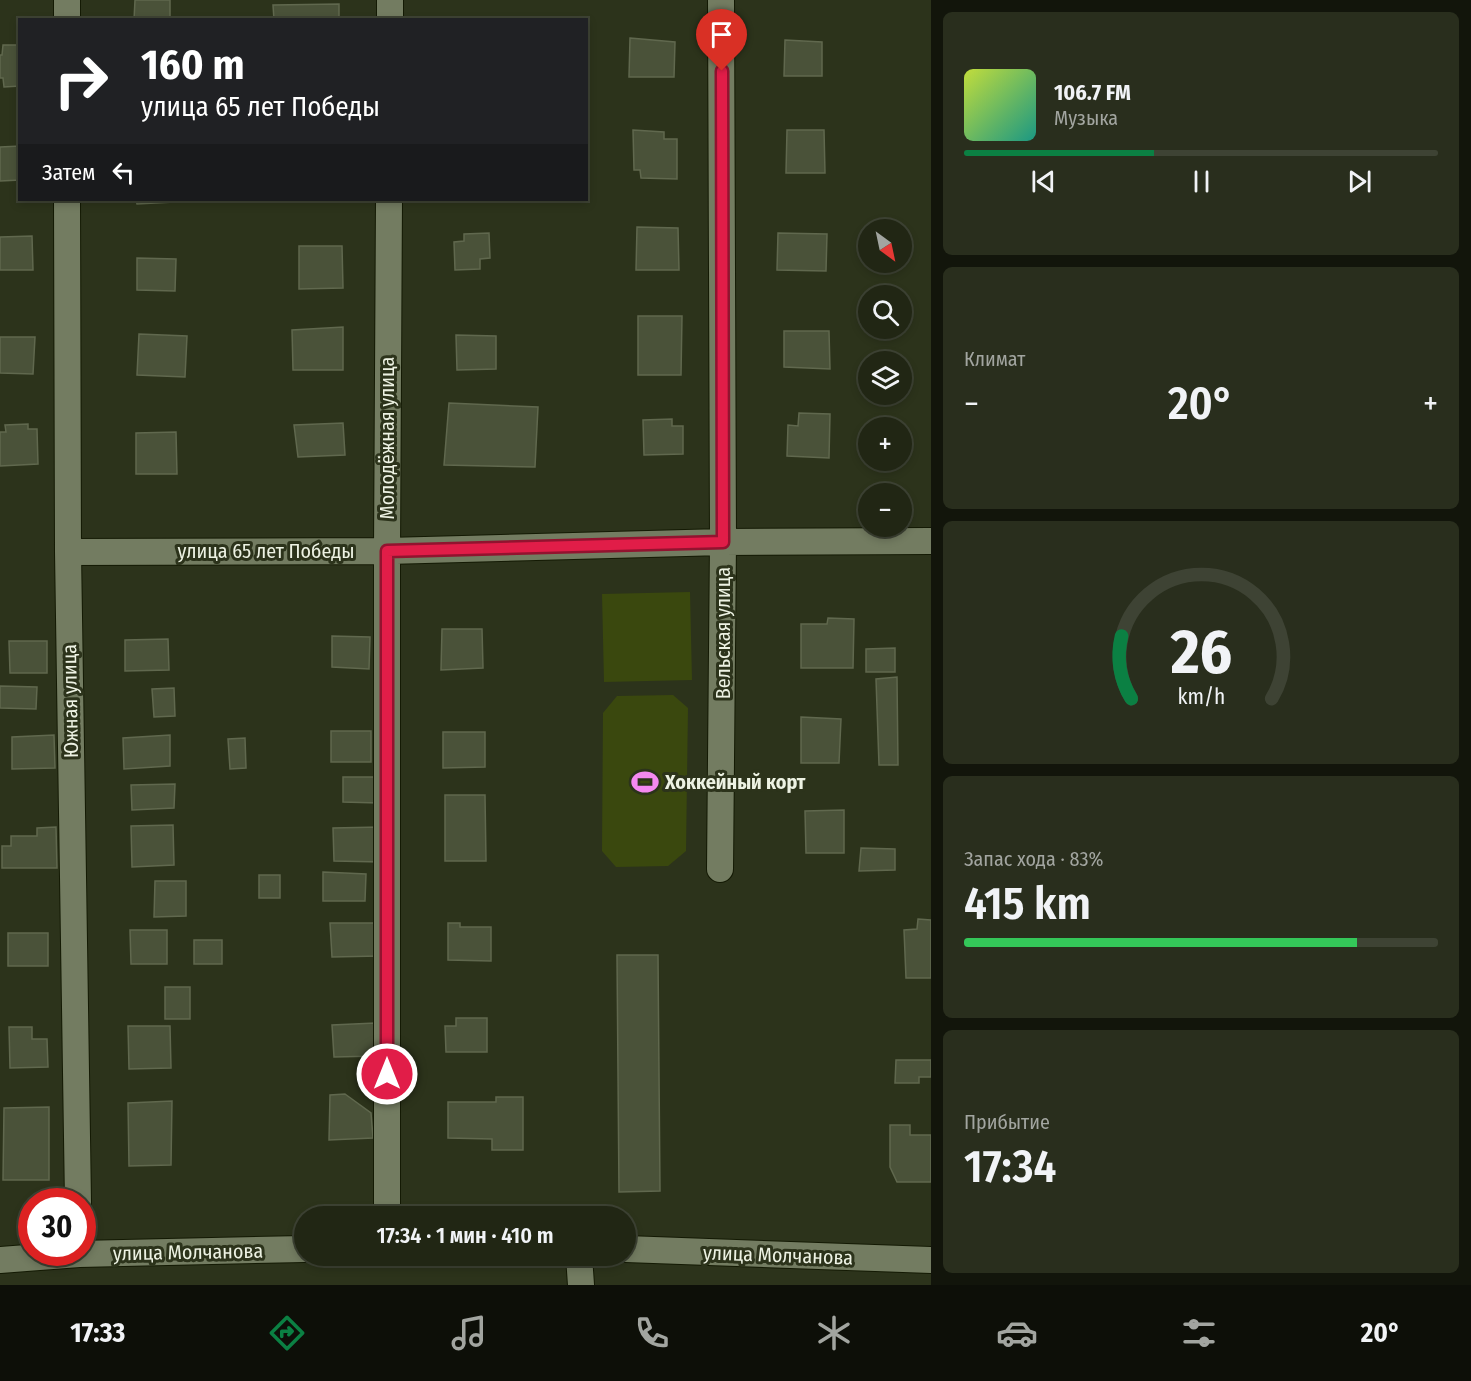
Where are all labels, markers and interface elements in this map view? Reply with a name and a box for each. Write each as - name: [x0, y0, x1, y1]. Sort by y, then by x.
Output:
- pin: [696, 9, 747, 71]
- icon: arrive: [705, 18, 738, 51]
- text: 160 m: [141, 40, 244, 90]
- icon: right: [42, 42, 120, 120]
- text: 106.7 FM: [1054, 79, 1131, 106]
- text: улица 65 лет Победы: [141, 91, 380, 123]
- text: Музыка: [1054, 106, 1118, 130]
- icon: left: [107, 156, 140, 189]
- text: Затем: [42, 159, 95, 186]
- icon: previous: [1027, 165, 1060, 198]
- icon: pause: [1185, 165, 1218, 198]
- icon: next: [1343, 165, 1376, 198]
- north arrow: [858, 219, 912, 273]
- map controls: [858, 219, 912, 537]
- button: search: [858, 285, 912, 339]
- text: Климат: [964, 347, 1025, 371]
- button: layers: [858, 351, 912, 405]
- street label: Молодёжная улица: [375, 357, 399, 519]
- text: 20°: [1168, 377, 1234, 431]
- text: −: [964, 384, 979, 424]
- text: +: [1423, 384, 1438, 424]
- button: +: [858, 417, 912, 471]
- button: −: [858, 483, 912, 537]
- street label: улица 65 лет Победы: [177, 539, 355, 563]
- street label: Вельская улица: [711, 567, 735, 699]
- text: 26: [1169, 616, 1232, 691]
- street label: Южная улица: [57, 644, 83, 758]
- text: km/h: [1177, 685, 1225, 711]
- sports icon: Хоккейный корт: [630, 767, 660, 797]
- place label: Хоккейный корт: [664, 770, 806, 794]
- text: Запас хода · 83%: [964, 847, 1103, 871]
- text: 415 km: [964, 877, 1091, 931]
- position arrow: [355, 1042, 419, 1106]
- text: Прибытие: [964, 1110, 1050, 1134]
- text: 17:34: [964, 1140, 1056, 1194]
- speed limit sign: 30: [18, 1188, 96, 1266]
- text: 17:34 · 1 мин · 410 m: [376, 1222, 554, 1249]
- street label: улица Молчанова: [113, 1239, 263, 1265]
- street label: улица Молчанова: [703, 1240, 853, 1270]
- icon: directions: [266, 1312, 308, 1354]
- icon: music: [448, 1312, 490, 1354]
- icon: phone: [631, 1312, 673, 1354]
- icon: climate: [813, 1312, 855, 1354]
- icon: car: [996, 1312, 1038, 1354]
- icon: filters: [1178, 1312, 1220, 1354]
- text: 17:33: [70, 1317, 125, 1349]
- text: 20°: [1361, 1317, 1401, 1349]

